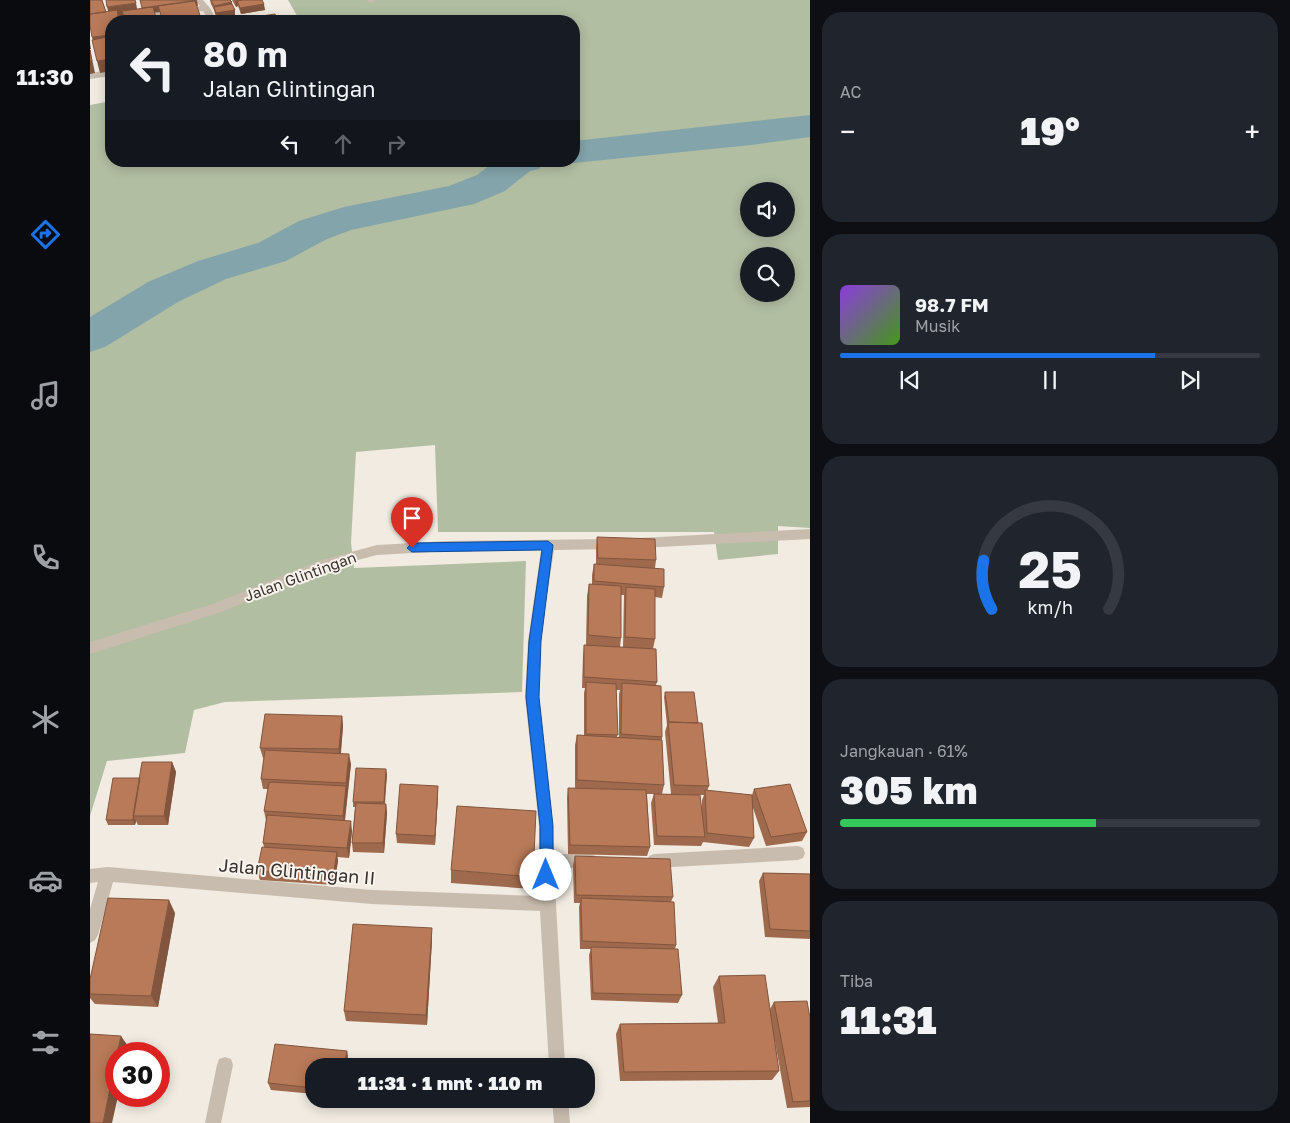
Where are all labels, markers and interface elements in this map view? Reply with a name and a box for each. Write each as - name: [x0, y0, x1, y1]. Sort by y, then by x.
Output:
- text: 80 m: [203, 33, 288, 75]
- icon: left: [120, 35, 185, 100]
- text: 11:30: [16, 63, 74, 90]
- text: Jalan Glintingan: [203, 75, 376, 102]
- text: AC: [840, 82, 861, 102]
- text: 19°: [1020, 108, 1080, 153]
- text: −: [840, 115, 855, 148]
- text: +: [1245, 115, 1260, 148]
- icon: left: [276, 130, 304, 158]
- icon: ahead: [329, 130, 357, 158]
- icon: right: [382, 130, 410, 158]
- map controls: [740, 182, 795, 302]
- button: sound: [740, 182, 795, 237]
- icon: directions: [28, 217, 63, 252]
- button: search: [740, 247, 795, 302]
- text: 98.7 FM: [915, 293, 989, 316]
- text: Musik: [915, 316, 960, 336]
- icon: previous: [896, 366, 924, 394]
- icon: pause: [1036, 366, 1064, 394]
- icon: next: [1176, 366, 1204, 394]
- icon: music: [28, 378, 63, 413]
- pin: [391, 497, 433, 548]
- icon: arrive: [398, 504, 426, 532]
- text: 25: [1018, 537, 1082, 599]
- icon: phone: [28, 540, 63, 575]
- street label: Jalan Glintingan: [242, 547, 358, 605]
- text: km/h: [1027, 596, 1073, 618]
- icon: climate: [28, 702, 63, 737]
- text: Jangkauan · 61%: [840, 741, 968, 761]
- text: 305 km: [840, 767, 978, 812]
- position arrow: [519, 848, 571, 900]
- street label: Jalan Glintingan II: [218, 853, 376, 889]
- icon: car: [28, 863, 63, 898]
- text: Tiba: [840, 971, 873, 991]
- text: 11:31: [840, 997, 937, 1042]
- icon: filters: [28, 1025, 63, 1060]
- speed limit sign: 30: [105, 1042, 170, 1107]
- text: 11:31 · 1 mnt · 110 m: [358, 1071, 542, 1094]

